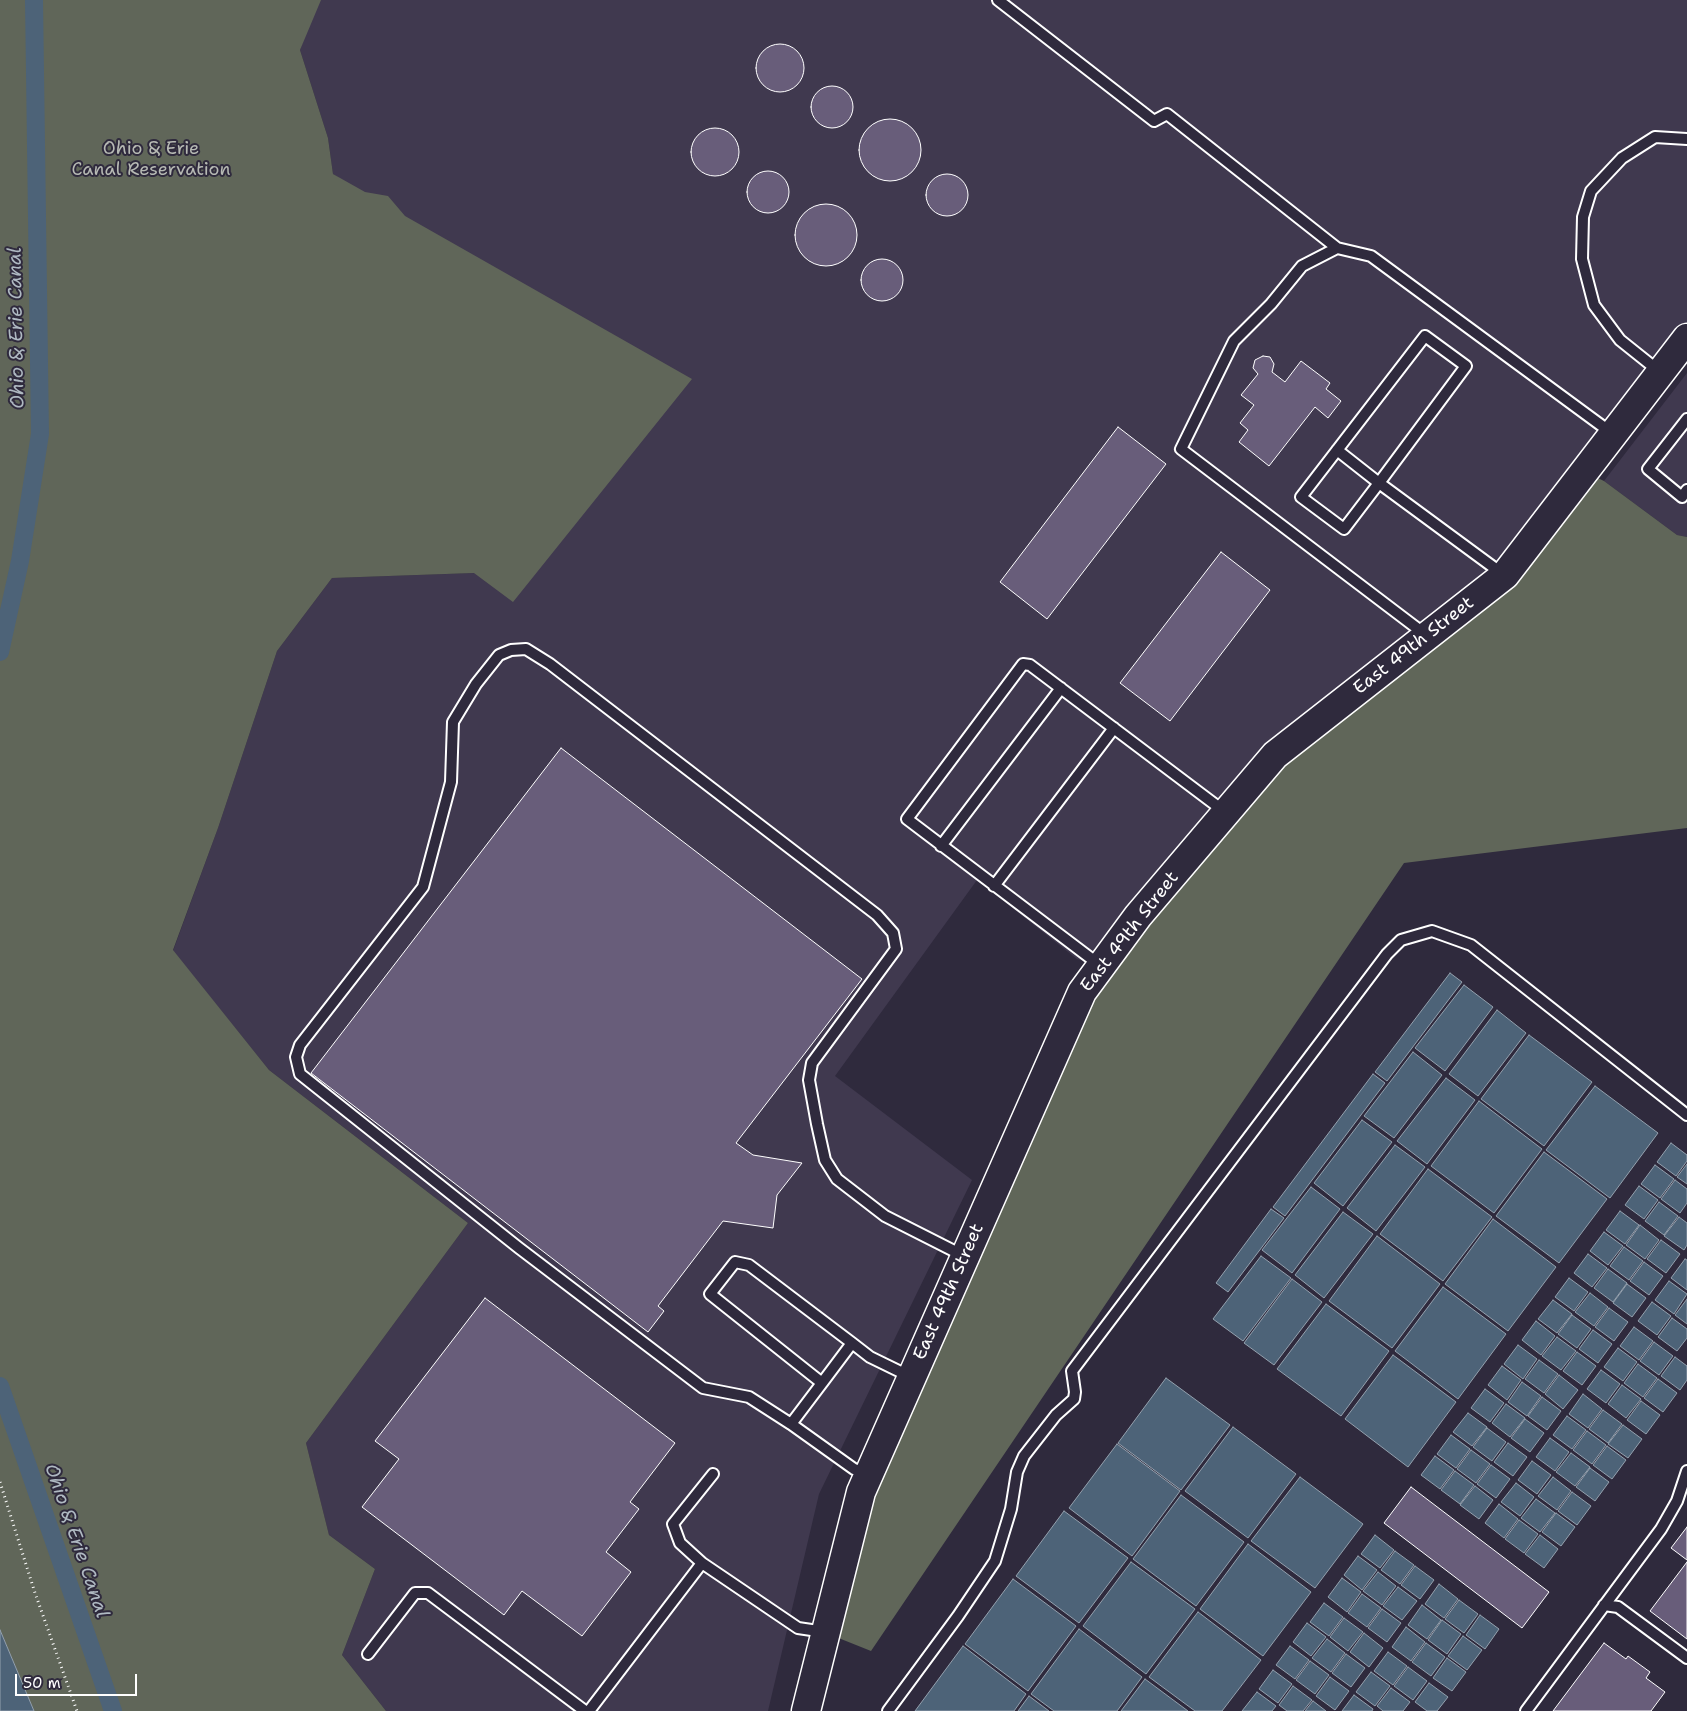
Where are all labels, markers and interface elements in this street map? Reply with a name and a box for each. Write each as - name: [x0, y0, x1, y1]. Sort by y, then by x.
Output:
- park label: Ohio & Erie Canal Reservation: [72, 138, 230, 180]
- water label: Ohio & Erie Canal: [4, 247, 30, 409]
- street label: East 49th Street: [1350, 592, 1478, 700]
- street label: East 49th Street: [1076, 868, 1184, 996]
- street label: East 49th Street: [909, 1221, 989, 1363]
- water label: Ohio & Erie Canal: [39, 1461, 113, 1621]
- scale bar: [18, 1664, 140, 1696]
- text: 50 m: [23, 1673, 61, 1693]

